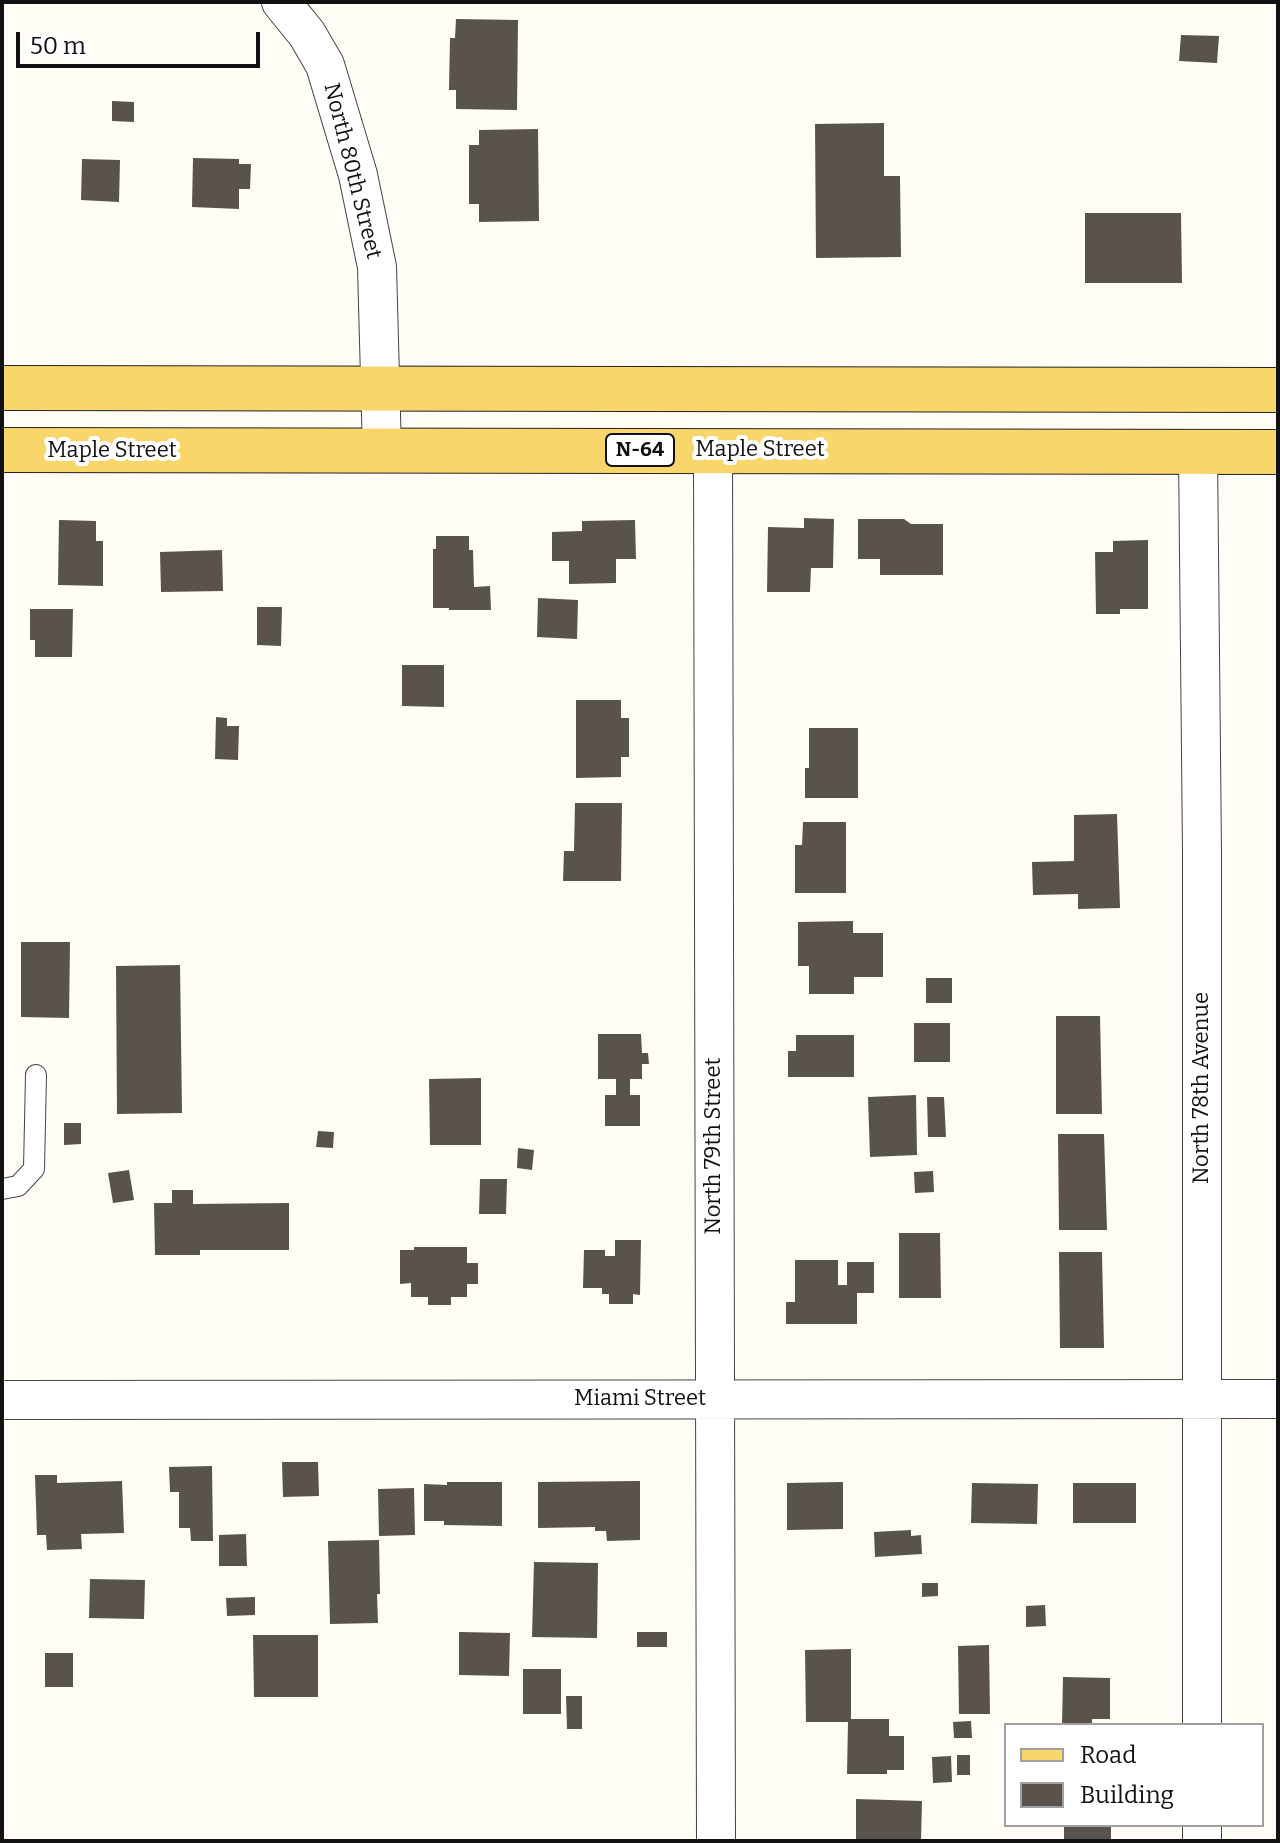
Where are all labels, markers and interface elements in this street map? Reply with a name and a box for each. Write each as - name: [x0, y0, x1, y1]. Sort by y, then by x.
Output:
- scale bar: [20, 16, 264, 66]
- text: 50 m: [30, 32, 86, 60]
- street label: North 80th Street: [317, 80, 387, 262]
- road number: N-64: [606, 434, 674, 466]
- street label: Maple Street: [695, 437, 825, 463]
- street label: Maple Street: [47, 438, 177, 464]
- street label: North 78th Avenue: [1189, 992, 1215, 1184]
- street label: North 79th Street: [701, 1058, 727, 1234]
- street label: Miami Street: [574, 1386, 706, 1412]
- legend: [1004, 1723, 1264, 1827]
- text: Road: [1080, 1741, 1136, 1769]
- text: Building: [1080, 1781, 1174, 1809]

